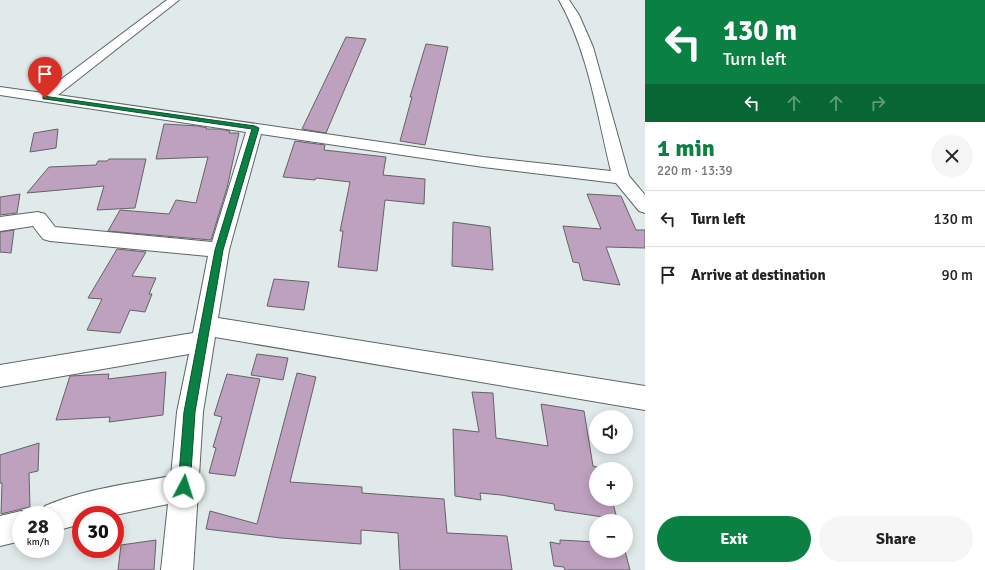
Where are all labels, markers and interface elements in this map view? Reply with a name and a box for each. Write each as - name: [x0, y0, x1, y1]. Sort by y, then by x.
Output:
- text: 130 m: [723, 14, 797, 48]
- icon: left: [657, 16, 709, 68]
- text: Turn left: [723, 48, 786, 70]
- pin: [28, 57, 62, 98]
- icon: arrive: [34, 63, 56, 85]
- icon: left: [741, 92, 763, 114]
- icon: ahead: [783, 92, 805, 114]
- icon: ahead: [825, 92, 847, 114]
- icon: right: [867, 92, 889, 114]
- text: 1 min: [657, 133, 715, 163]
- button: close: [931, 135, 973, 177]
- text: 220 m · 13:39: [657, 163, 733, 179]
- icon: left: [657, 208, 679, 230]
- text: Turn left: [691, 210, 745, 228]
- text: 130 m: [933, 210, 973, 228]
- icon: arrive: [657, 264, 679, 286]
- text: Arrive at destination: [691, 266, 826, 284]
- text: 90 m: [942, 266, 973, 284]
- map controls: [589, 410, 633, 558]
- button: sound: [589, 410, 633, 454]
- button: +: [589, 462, 633, 506]
- position arrow: [163, 466, 205, 508]
- speed limit sign: 30: [72, 506, 124, 558]
- text: 28: [27, 514, 49, 539]
- button: −: [589, 514, 633, 558]
- button: Exit: [657, 516, 811, 562]
- button: Share: [819, 516, 973, 562]
- text: km/h: [27, 536, 49, 548]

